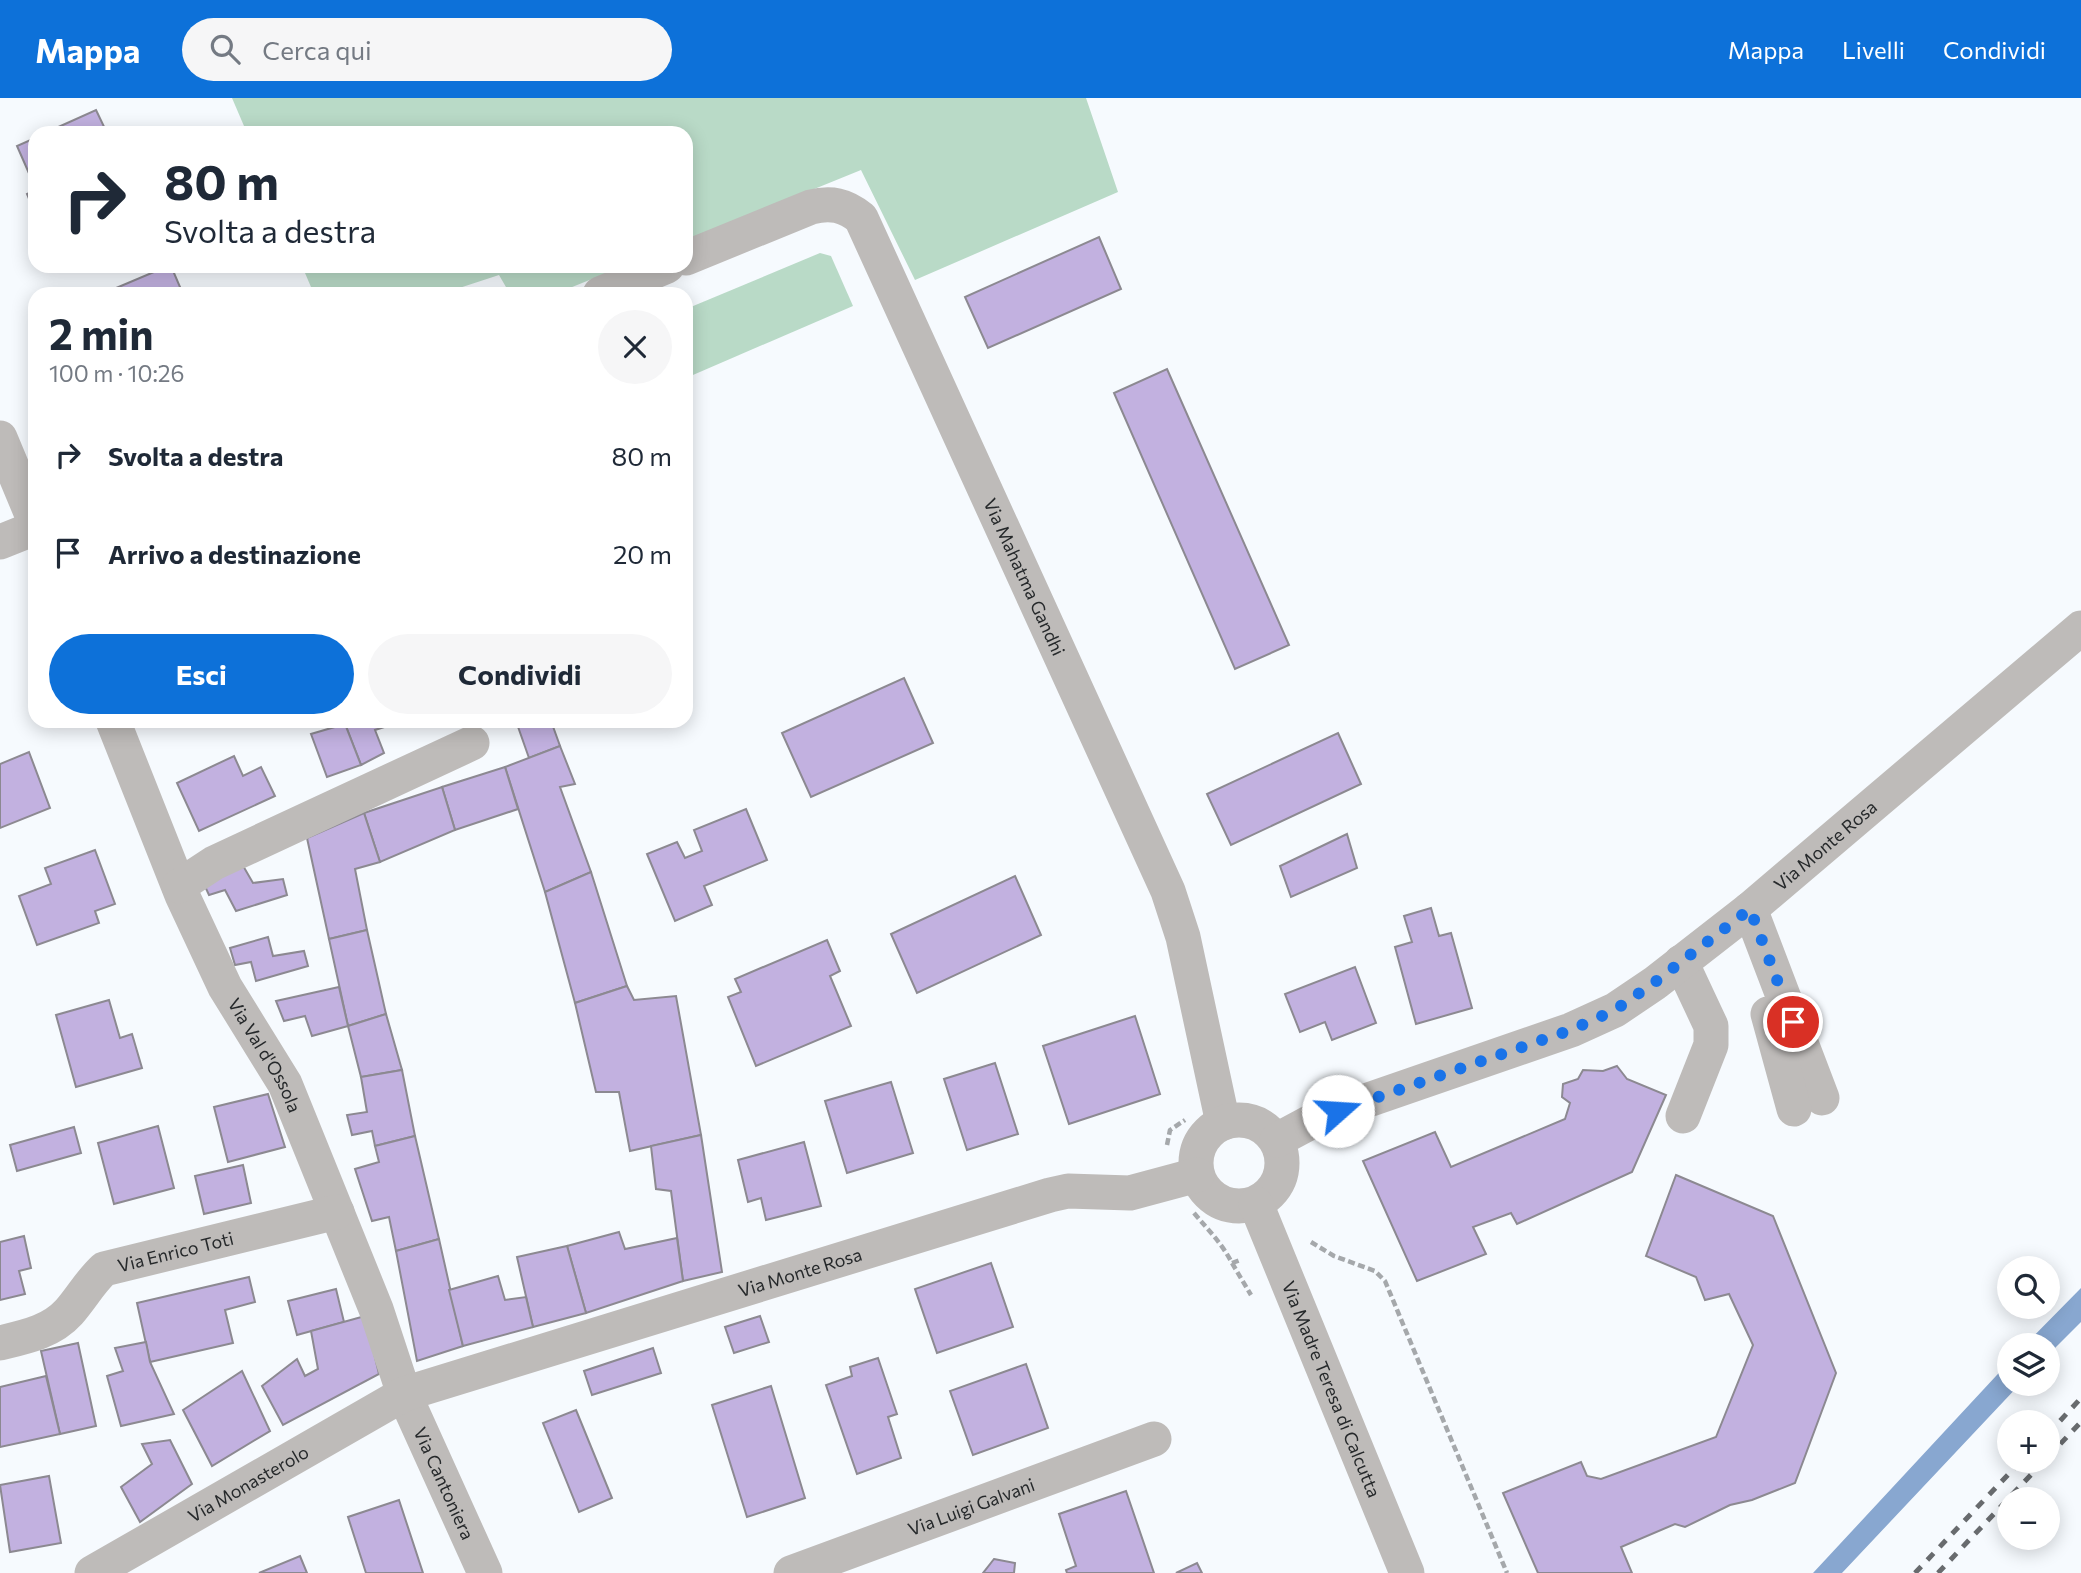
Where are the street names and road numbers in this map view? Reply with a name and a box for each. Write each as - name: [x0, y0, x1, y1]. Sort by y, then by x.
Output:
- street label: Via Mahatma Gandhi: [979, 495, 1070, 659]
- street label: Via Monte Rosa: [1769, 795, 1881, 895]
- street label: Via Val d'Ossola: [224, 994, 306, 1116]
- street label: Via Enrico Toti: [115, 1227, 236, 1276]
- street label: Via Monte Rosa: [736, 1243, 864, 1301]
- street label: Via Madre Teresa di Calcutta: [1278, 1278, 1386, 1501]
- street label: Via Cantoniera: [409, 1424, 479, 1543]
- street label: Via Monasterolo: [184, 1440, 312, 1527]
- street label: Via Luigi Galvani: [905, 1473, 1038, 1540]

